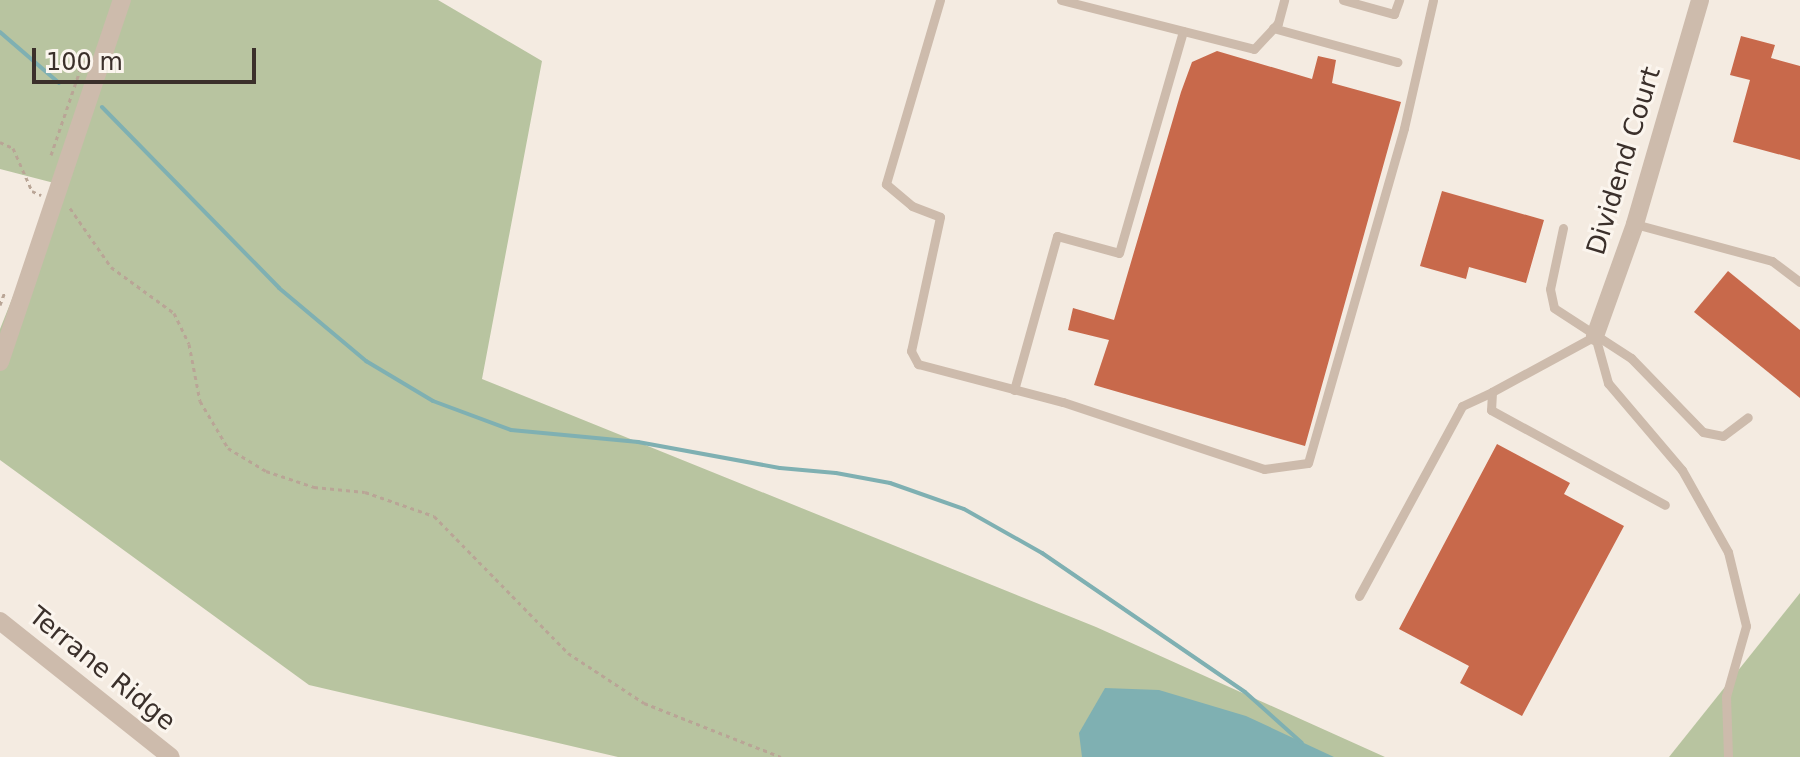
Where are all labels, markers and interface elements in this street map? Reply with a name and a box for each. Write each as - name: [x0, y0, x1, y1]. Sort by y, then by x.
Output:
- scale bar: [36, 32, 260, 82]
- text: 100 m: [46, 48, 123, 76]
- street label: Dividend Court: [1581, 63, 1667, 259]
- street label: Terrane Ridge: [22, 600, 182, 738]

